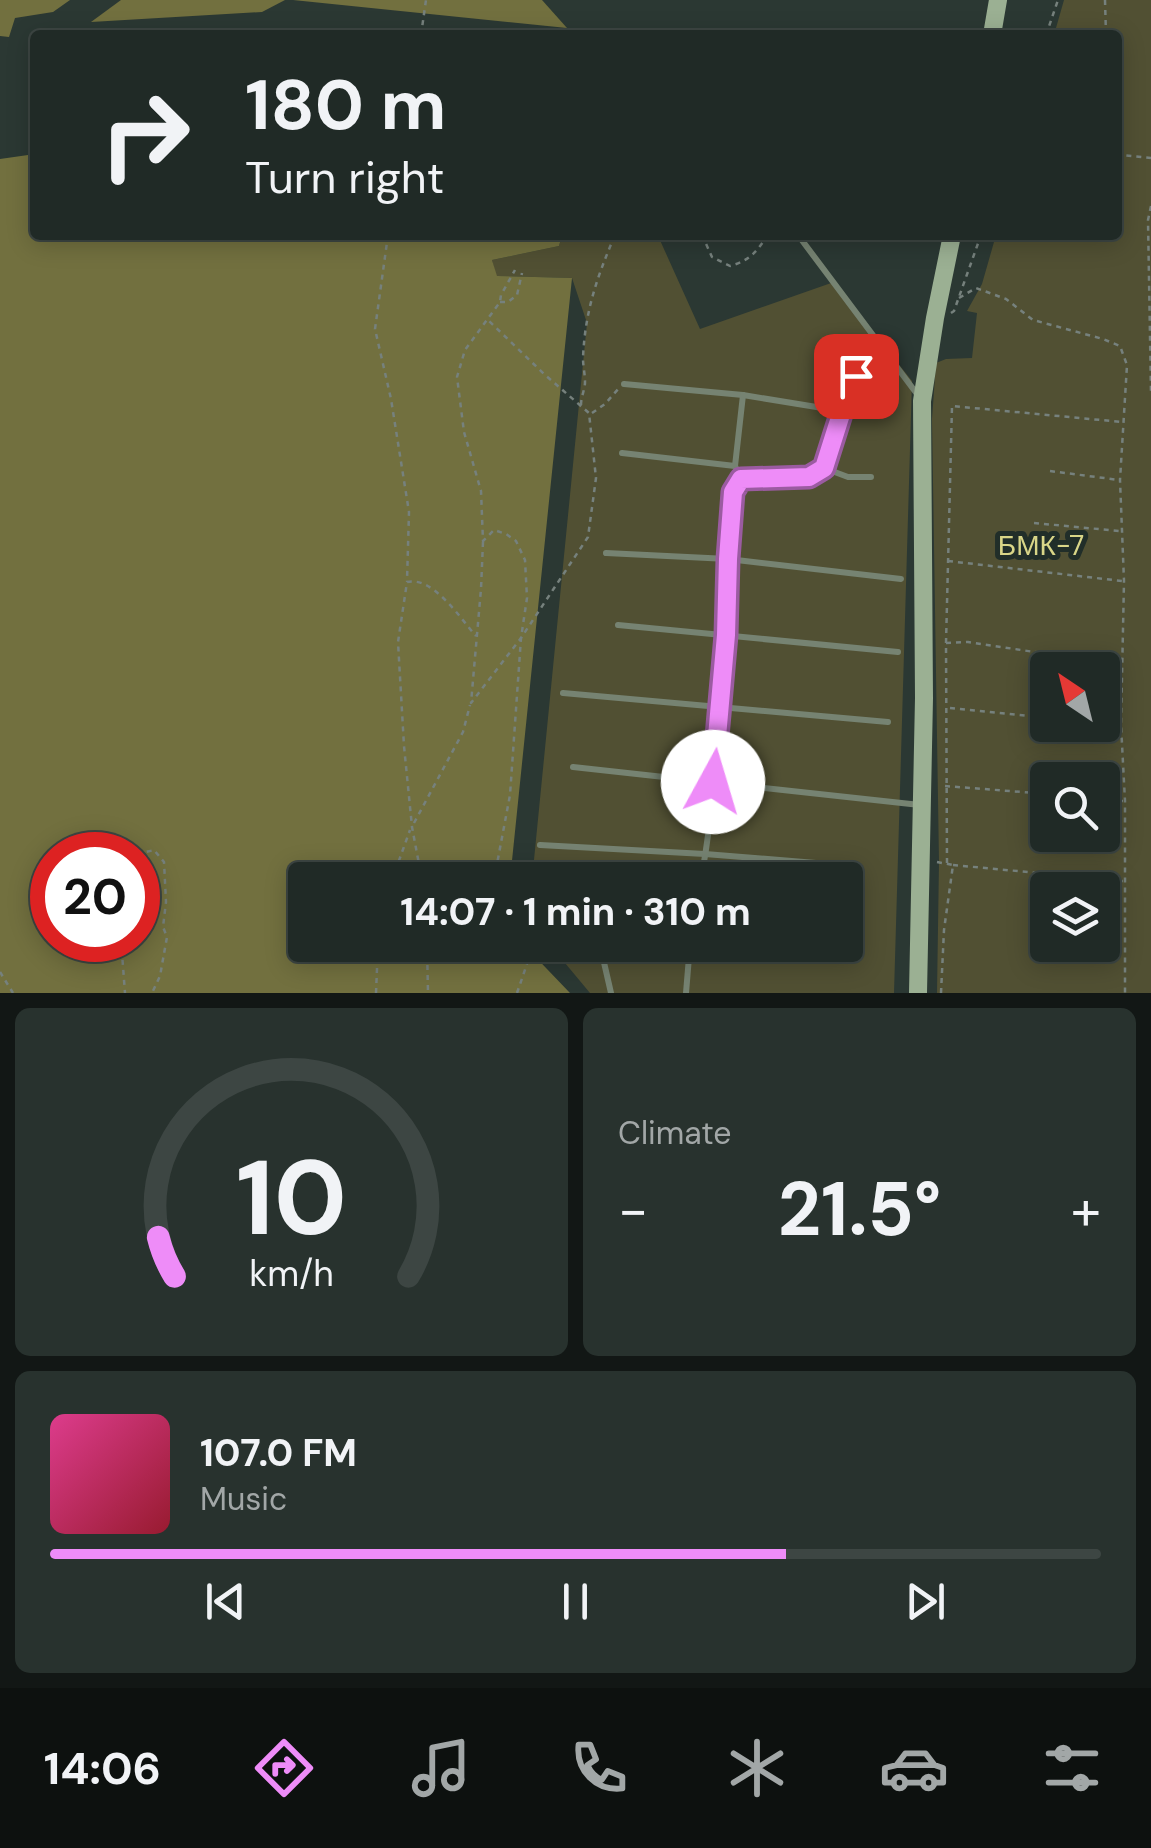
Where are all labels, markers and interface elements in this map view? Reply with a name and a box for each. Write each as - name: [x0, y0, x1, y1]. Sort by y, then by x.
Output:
- text: 180 m: [245, 60, 446, 151]
- icon: right: [80, 70, 210, 200]
- text: Turn right: [245, 148, 444, 207]
- pin: [814, 334, 899, 419]
- icon: arrive: [829, 349, 884, 404]
- park label: БМК-7: [998, 527, 1084, 564]
- north arrow: [1030, 652, 1120, 742]
- map controls: [1030, 652, 1120, 962]
- position arrow: [661, 730, 765, 834]
- button: search: [1030, 762, 1120, 852]
- speed limit sign: 20: [30, 832, 160, 962]
- button: layers: [1030, 872, 1120, 962]
- text: 14:07 · 1 min · 310 m: [400, 887, 751, 937]
- text: Climate: [618, 1112, 732, 1154]
- text: 10: [236, 1131, 347, 1266]
- text: 21.5°: [778, 1161, 941, 1258]
- text: −: [618, 1174, 648, 1246]
- text: +: [1071, 1174, 1101, 1246]
- text: km/h: [249, 1251, 334, 1297]
- text: 107.0 FM: [200, 1428, 357, 1478]
- text: Music: [200, 1478, 287, 1520]
- icon: previous: [198, 1574, 253, 1629]
- icon: pause: [548, 1574, 603, 1629]
- icon: next: [898, 1574, 953, 1629]
- icon: directions: [249, 1733, 319, 1803]
- icon: music: [406, 1733, 476, 1803]
- icon: phone: [564, 1733, 634, 1803]
- icon: climate: [722, 1733, 792, 1803]
- icon: car: [879, 1733, 949, 1803]
- icon: filters: [1037, 1733, 1107, 1803]
- text: 14:06: [44, 1739, 161, 1798]

